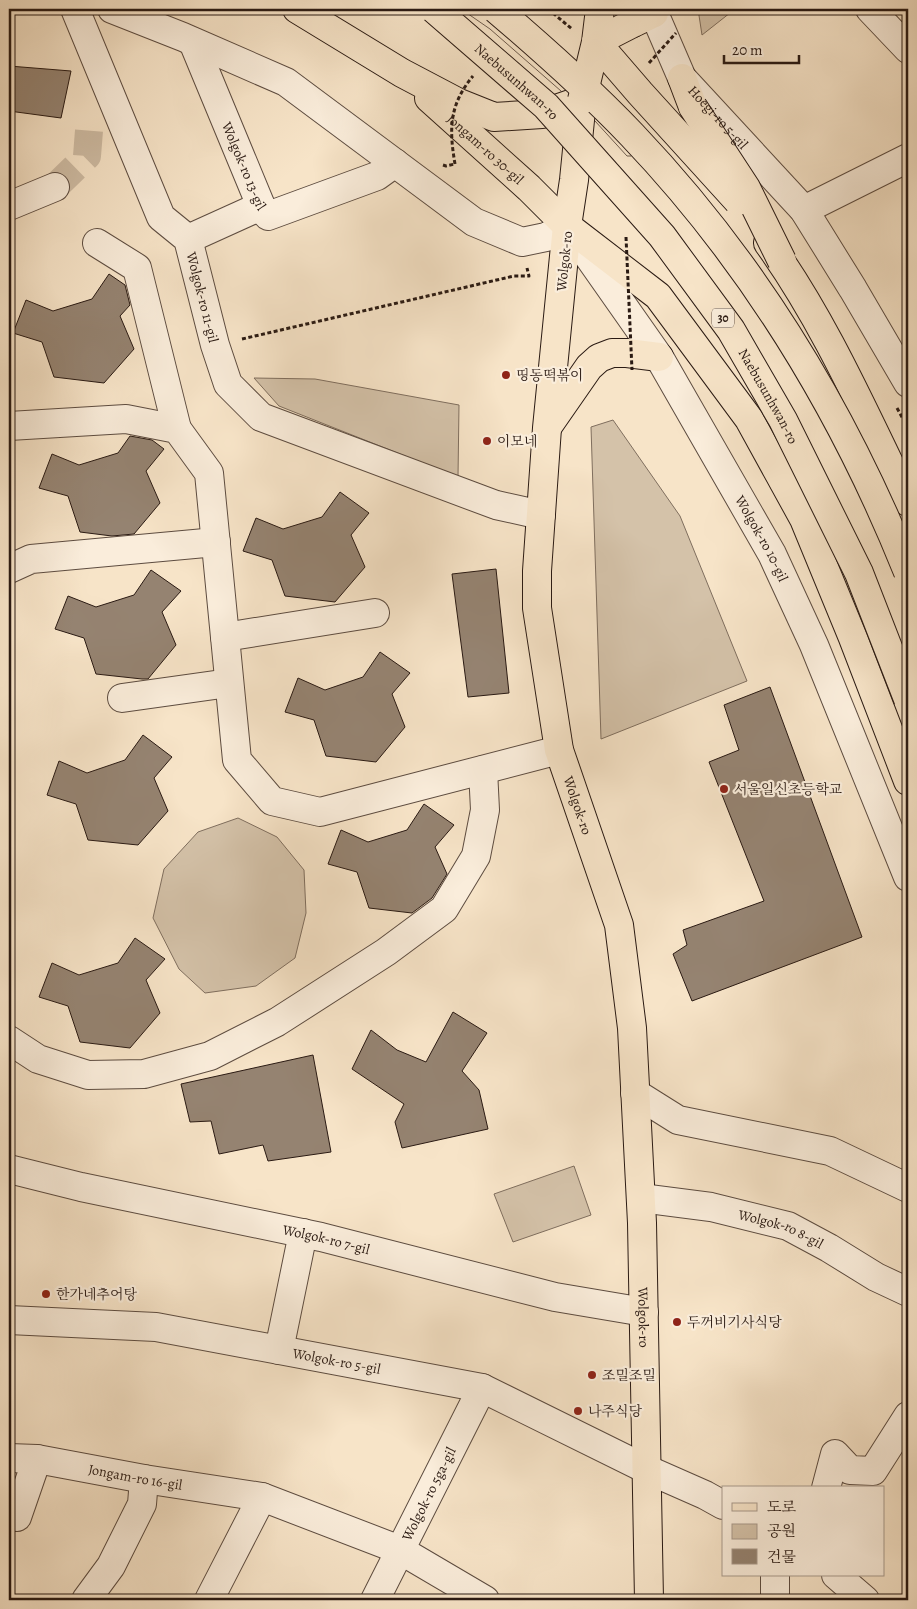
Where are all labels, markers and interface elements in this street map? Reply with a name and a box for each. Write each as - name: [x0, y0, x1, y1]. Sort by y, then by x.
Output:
- scale bar: [724, 32, 800, 64]
- street label: Naebusunhwan-ro: [470, 39, 563, 124]
- text: 20 m: [732, 40, 763, 60]
- street label: Hoegi-ro 5-gil: [683, 81, 752, 154]
- street label: Jongam-ro 30-gil: [443, 110, 528, 189]
- street label: Wolgok-ro 13-gil: [217, 118, 271, 215]
- street label: Wolgok-ro: [552, 230, 577, 293]
- street label: Wolgok-ro 11-gil: [181, 249, 223, 345]
- road number: 30: [712, 308, 734, 328]
- street label: Naebusunhwan-ro: [734, 345, 802, 447]
- place label: 띵동떡볶이: [516, 366, 584, 385]
- marker: 띵동떡볶이: [500, 369, 512, 381]
- place label: 이모네: [497, 432, 538, 451]
- marker: 이모네: [481, 435, 493, 447]
- street label: Wolgok-ro 10-gil: [730, 491, 793, 585]
- street label: Wolgok-ro: [558, 773, 596, 837]
- place label: 서울일신초등학교: [734, 780, 843, 799]
- marker: 서울일신초등학교: [718, 783, 730, 795]
- street label: Wolgok-ro 8-gil: [735, 1205, 827, 1254]
- street label: Wolgok-ro 7-gil: [280, 1220, 372, 1259]
- place label: 한가네추어탕: [56, 1285, 138, 1304]
- street label: Wolgok-ro: [633, 1286, 653, 1348]
- marker: 한가네추어탕: [40, 1288, 52, 1300]
- place label: 두꺼비기사식당: [687, 1313, 782, 1332]
- marker: 두꺼비기사식당: [671, 1316, 683, 1328]
- street label: Wolgok-ro 5-gil: [290, 1344, 383, 1379]
- place label: 조밀조밀: [602, 1366, 656, 1385]
- marker: 조밀조밀: [586, 1369, 598, 1381]
- place label: 나주식당: [588, 1402, 643, 1421]
- marker: 나주식당: [572, 1405, 584, 1417]
- street label: Wolgok-ro 5ga-gil: [397, 1443, 461, 1545]
- street label: Jongam-ro 16-gil: [87, 1460, 184, 1495]
- legend: [722, 1486, 884, 1576]
- text: 도로: [767, 1497, 796, 1517]
- text: 공원: [767, 1521, 796, 1541]
- text: 건물: [767, 1547, 796, 1567]

